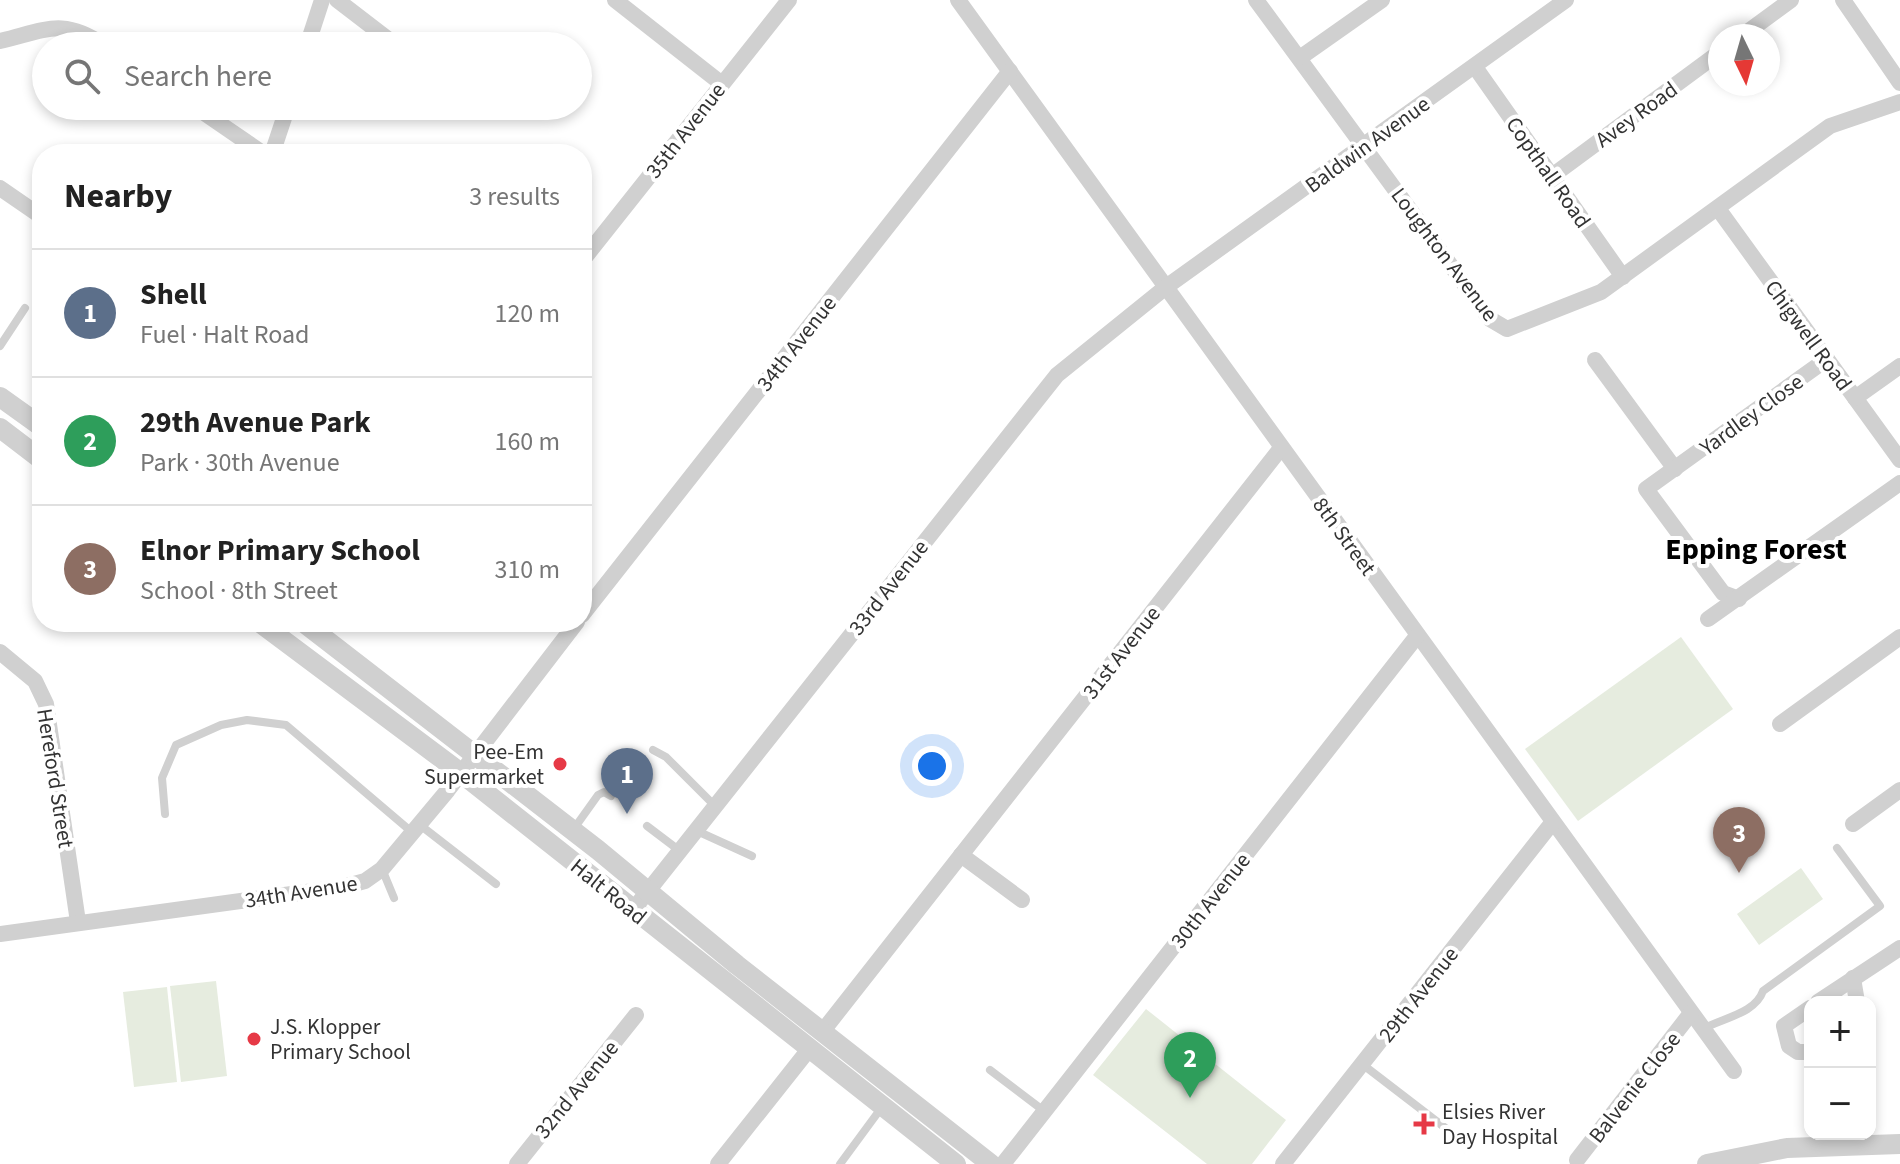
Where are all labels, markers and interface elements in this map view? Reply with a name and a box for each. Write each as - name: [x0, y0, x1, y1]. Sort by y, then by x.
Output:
- north arrow: [1708, 24, 1780, 96]
- search box: [32, 32, 592, 120]
- icon: search: [60, 54, 104, 98]
- text: Search here: [124, 55, 272, 98]
- street label: Avey Road: [1589, 74, 1684, 156]
- street label: 35th Avenue: [638, 76, 733, 185]
- street label: Baldwin Avenue: [1299, 89, 1437, 201]
- street label: Copthall Road: [1498, 110, 1598, 235]
- text: Nearby: [64, 172, 172, 221]
- text: 3 results: [469, 178, 560, 215]
- street label: Loughton Avenue: [1383, 181, 1505, 328]
- text: Shell: [140, 273, 207, 316]
- street label: Chigwell Road: [1757, 273, 1859, 398]
- street label: 34th Avenue: [749, 289, 844, 398]
- text: 1: [83, 295, 97, 332]
- text: 120 m: [494, 295, 560, 332]
- text: Fuel · Halt Road: [140, 316, 309, 353]
- street label: Yardley Close: [1692, 366, 1810, 464]
- text: 29th Avenue Park: [140, 401, 371, 444]
- text: 2: [83, 423, 97, 460]
- text: 160 m: [494, 423, 560, 460]
- text: Park · 30th Avenue: [140, 444, 340, 481]
- street label: 8th Street: [1305, 491, 1384, 583]
- district label: Epping Forest: [1665, 528, 1847, 571]
- text: Elnor Primary School: [140, 529, 420, 572]
- street label: 33rd Avenue: [841, 533, 936, 642]
- text: 3: [83, 551, 97, 588]
- text: 310 m: [494, 551, 560, 588]
- text: School · 8th Street: [140, 572, 338, 609]
- street label: 31st Avenue: [1075, 599, 1168, 706]
- street label: Hereford Street: [28, 706, 82, 851]
- place label: Pee-Em Supermarket: [424, 736, 545, 793]
- your location: [912, 746, 952, 786]
- pin: 1: [601, 748, 653, 814]
- marker: Pee-Em Supermarket: [551, 755, 569, 773]
- pin: 3: [1713, 807, 1765, 873]
- street label: 30th Avenue: [1163, 846, 1258, 955]
- street label: Halt Road: [563, 851, 653, 933]
- street label: 34th Avenue: [243, 867, 360, 917]
- street label: 29th Avenue: [1371, 940, 1466, 1049]
- map controls: [1804, 996, 1876, 1140]
- button: +: [1804, 996, 1876, 1068]
- place label: J.S. Klopper Primary School: [270, 1011, 411, 1068]
- street label: Balvenie Close: [1581, 1025, 1689, 1150]
- marker: J.S. Klopper Primary School: [245, 1030, 263, 1048]
- pin: 2: [1164, 1032, 1216, 1098]
- street label: 32nd Avenue: [527, 1034, 626, 1146]
- button: −: [1804, 1068, 1876, 1140]
- place label: Elsies River Day Hospital: [1442, 1096, 1558, 1153]
- marker: Elsies River Day Hospital: [1413, 1113, 1435, 1135]

